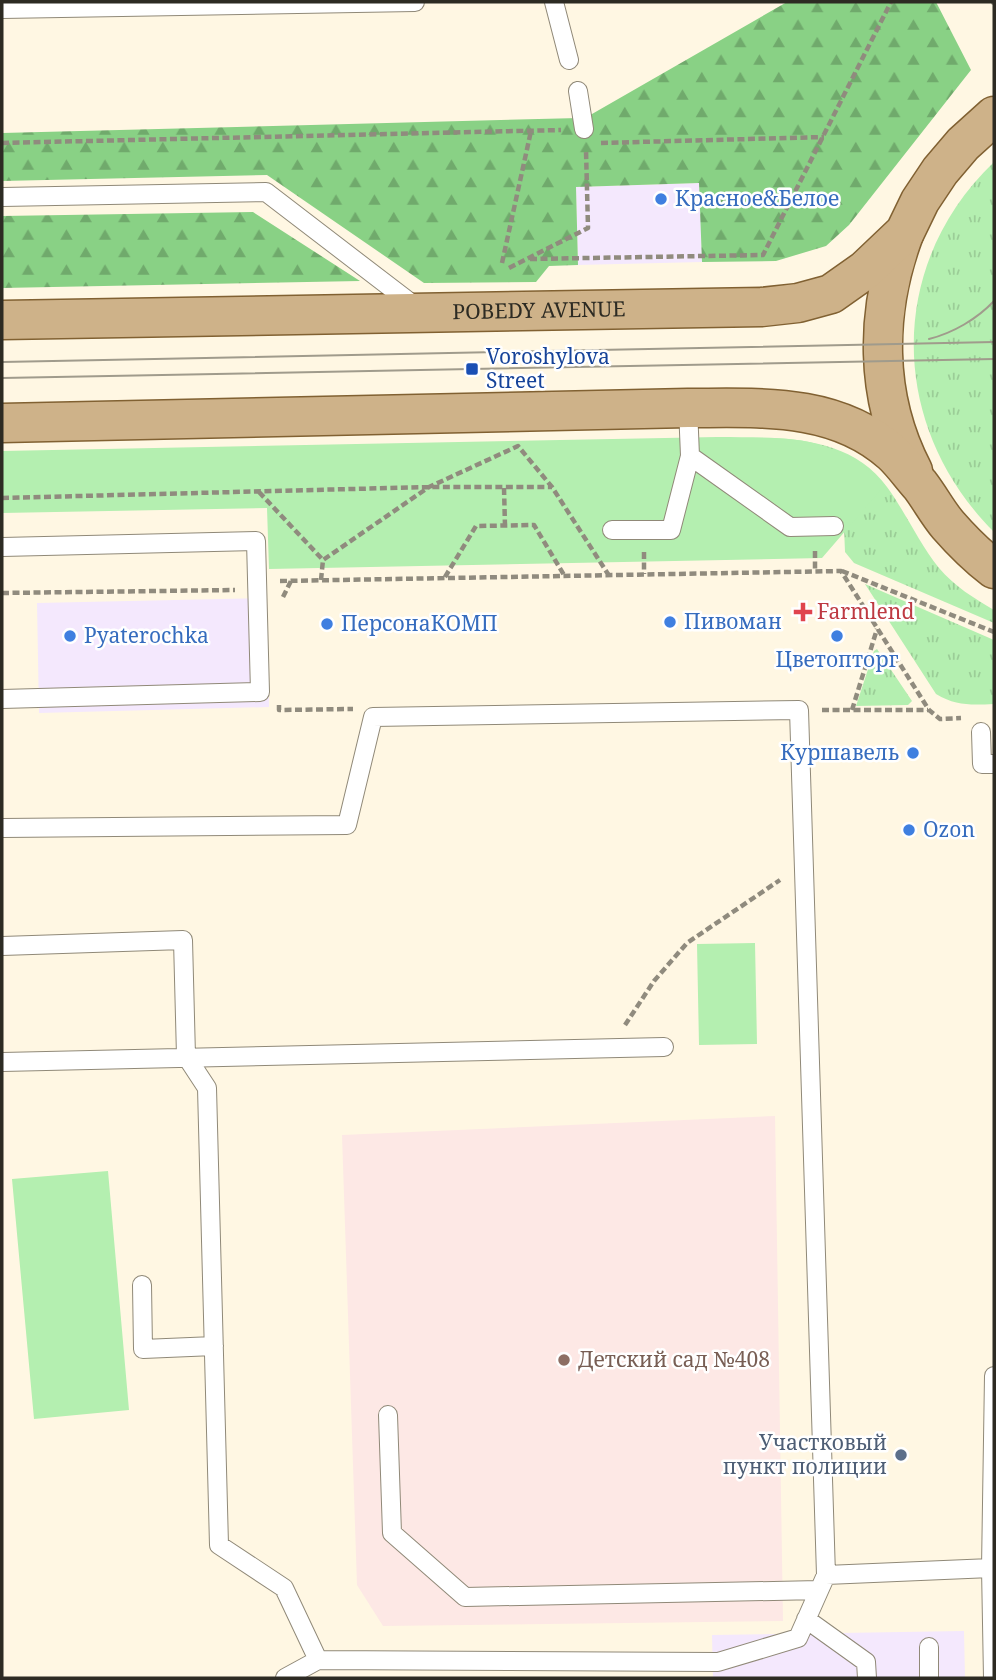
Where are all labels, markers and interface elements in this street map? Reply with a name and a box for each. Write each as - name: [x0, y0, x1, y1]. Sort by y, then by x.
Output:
- place label: Красное&Белое: [675, 184, 839, 212]
- marker: Красное&Белое: [653, 191, 669, 207]
- street label: POBEDY AVENUE: [452, 294, 626, 325]
- place label: Voroshylova Street: [486, 342, 610, 394]
- marker: Voroshylova Street: [464, 361, 480, 377]
- place label: Farmlend: [817, 597, 914, 625]
- marker: Farmlend: [795, 604, 811, 620]
- place label: Пивоман: [684, 607, 782, 635]
- place label: ПерсонаКОМП: [341, 609, 498, 637]
- marker: Пивоман: [662, 614, 678, 630]
- marker: ПерсонаКОМП: [319, 616, 335, 632]
- place label: Pyaterochka: [84, 621, 209, 649]
- marker: Pyaterochka: [62, 628, 78, 644]
- marker: Цветопторг: [829, 628, 845, 644]
- place label: Цветопторг: [775, 645, 899, 673]
- place label: Куршавель: [780, 738, 899, 766]
- marker: Куршавель: [905, 745, 921, 761]
- place label: Ozon: [923, 815, 975, 843]
- marker: Ozon: [901, 822, 917, 838]
- place label: Детский сад №408: [578, 1345, 770, 1373]
- marker: Детский сад №408: [556, 1352, 572, 1368]
- place label: Участковый пункт полиции: [723, 1428, 887, 1480]
- marker: Участковый пункт полиции: [893, 1447, 909, 1463]

